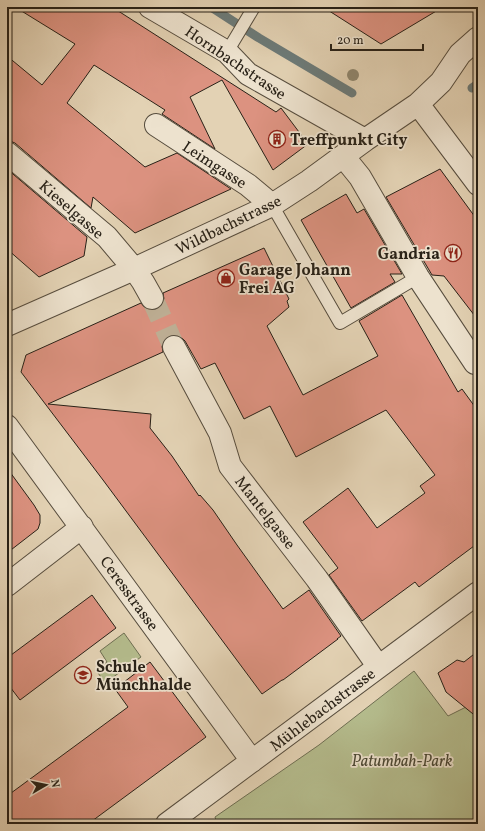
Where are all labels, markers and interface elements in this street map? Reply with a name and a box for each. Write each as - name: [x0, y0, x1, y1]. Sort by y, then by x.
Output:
- street label: Hornbachstrasse: [180, 21, 290, 106]
- scale bar: [331, 26, 423, 52]
- text: 20 m: [337, 33, 364, 49]
- building icon: Treffpunkt City: [267, 129, 287, 149]
- place label: Treffpunkt City: [290, 130, 407, 152]
- street label: Leimgasse: [177, 137, 250, 195]
- street label: Kieselgasse: [33, 176, 108, 245]
- street label: Wildbachstrasse: [172, 191, 286, 261]
- restaurant icon: Gandria: [443, 243, 463, 263]
- place label: Gandria: [378, 244, 440, 266]
- place label: Garage Johann Frei AG: [239, 260, 351, 300]
- shop icon: Garage Johann Frei AG: [216, 268, 236, 288]
- street label: Mantelgasse: [229, 472, 300, 555]
- street label: Ceresstrasse: [94, 552, 163, 636]
- place label: Schule Münchhalde: [96, 657, 191, 697]
- street label: Mühlebachstrasse: [266, 664, 381, 758]
- school or university icon: Schule Münchhalde: [73, 665, 93, 685]
- park label: Patumbah-Park: [352, 751, 453, 773]
- north arrow: [26, 765, 66, 805]
- text: N: [46, 779, 62, 789]

